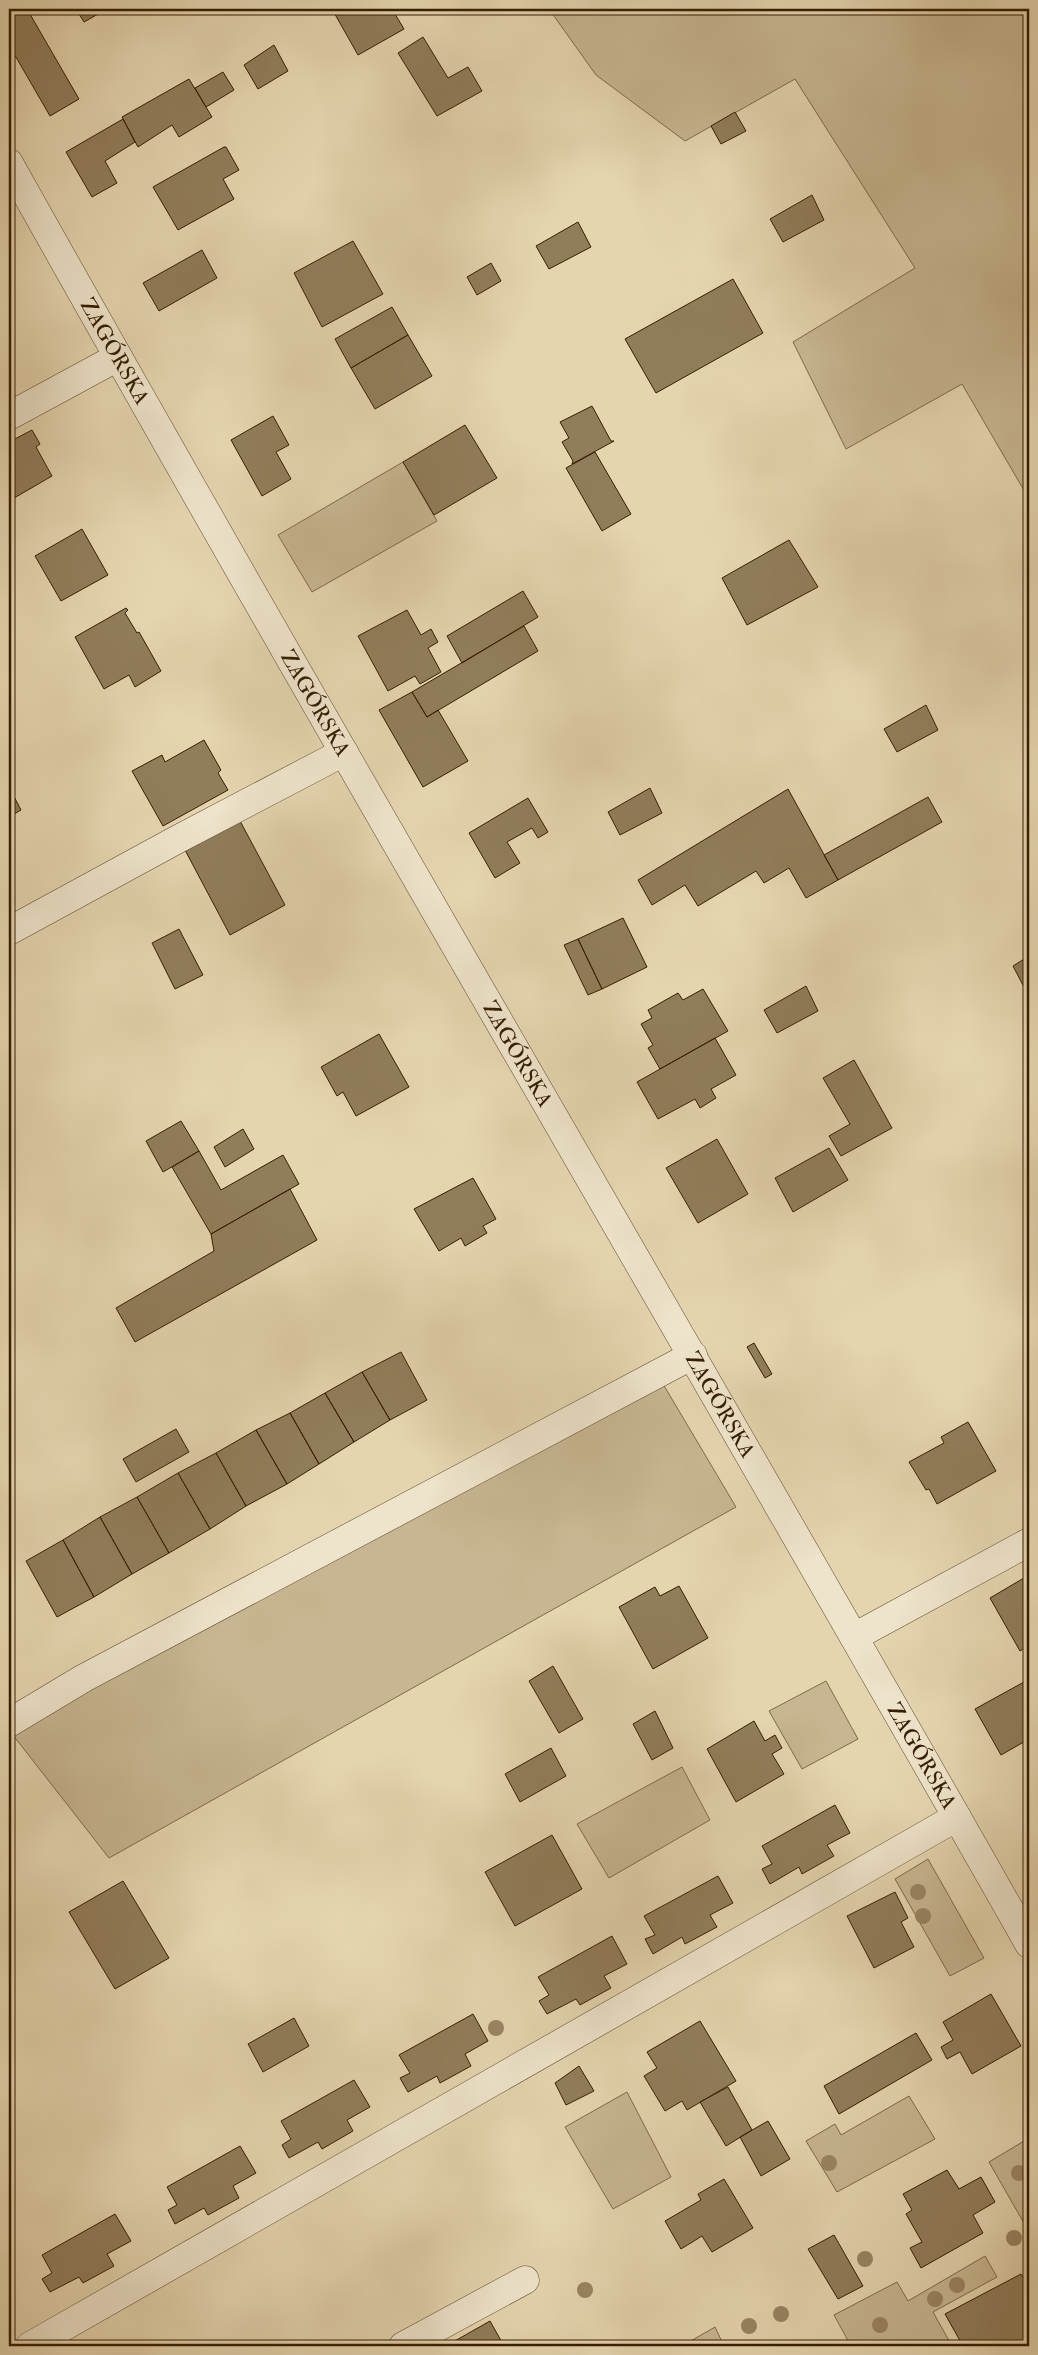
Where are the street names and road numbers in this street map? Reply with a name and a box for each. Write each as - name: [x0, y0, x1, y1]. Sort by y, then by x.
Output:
- street label: ZAGÓRSKA: [74, 293, 155, 410]
- street label: ZAGÓRSKA: [274, 645, 356, 761]
- street label: ZAGÓRSKA: [476, 996, 559, 1112]
- street label: ZAGÓRSKA: [679, 1347, 761, 1463]
- street label: ZAGÓRSKA: [881, 1698, 963, 1814]

